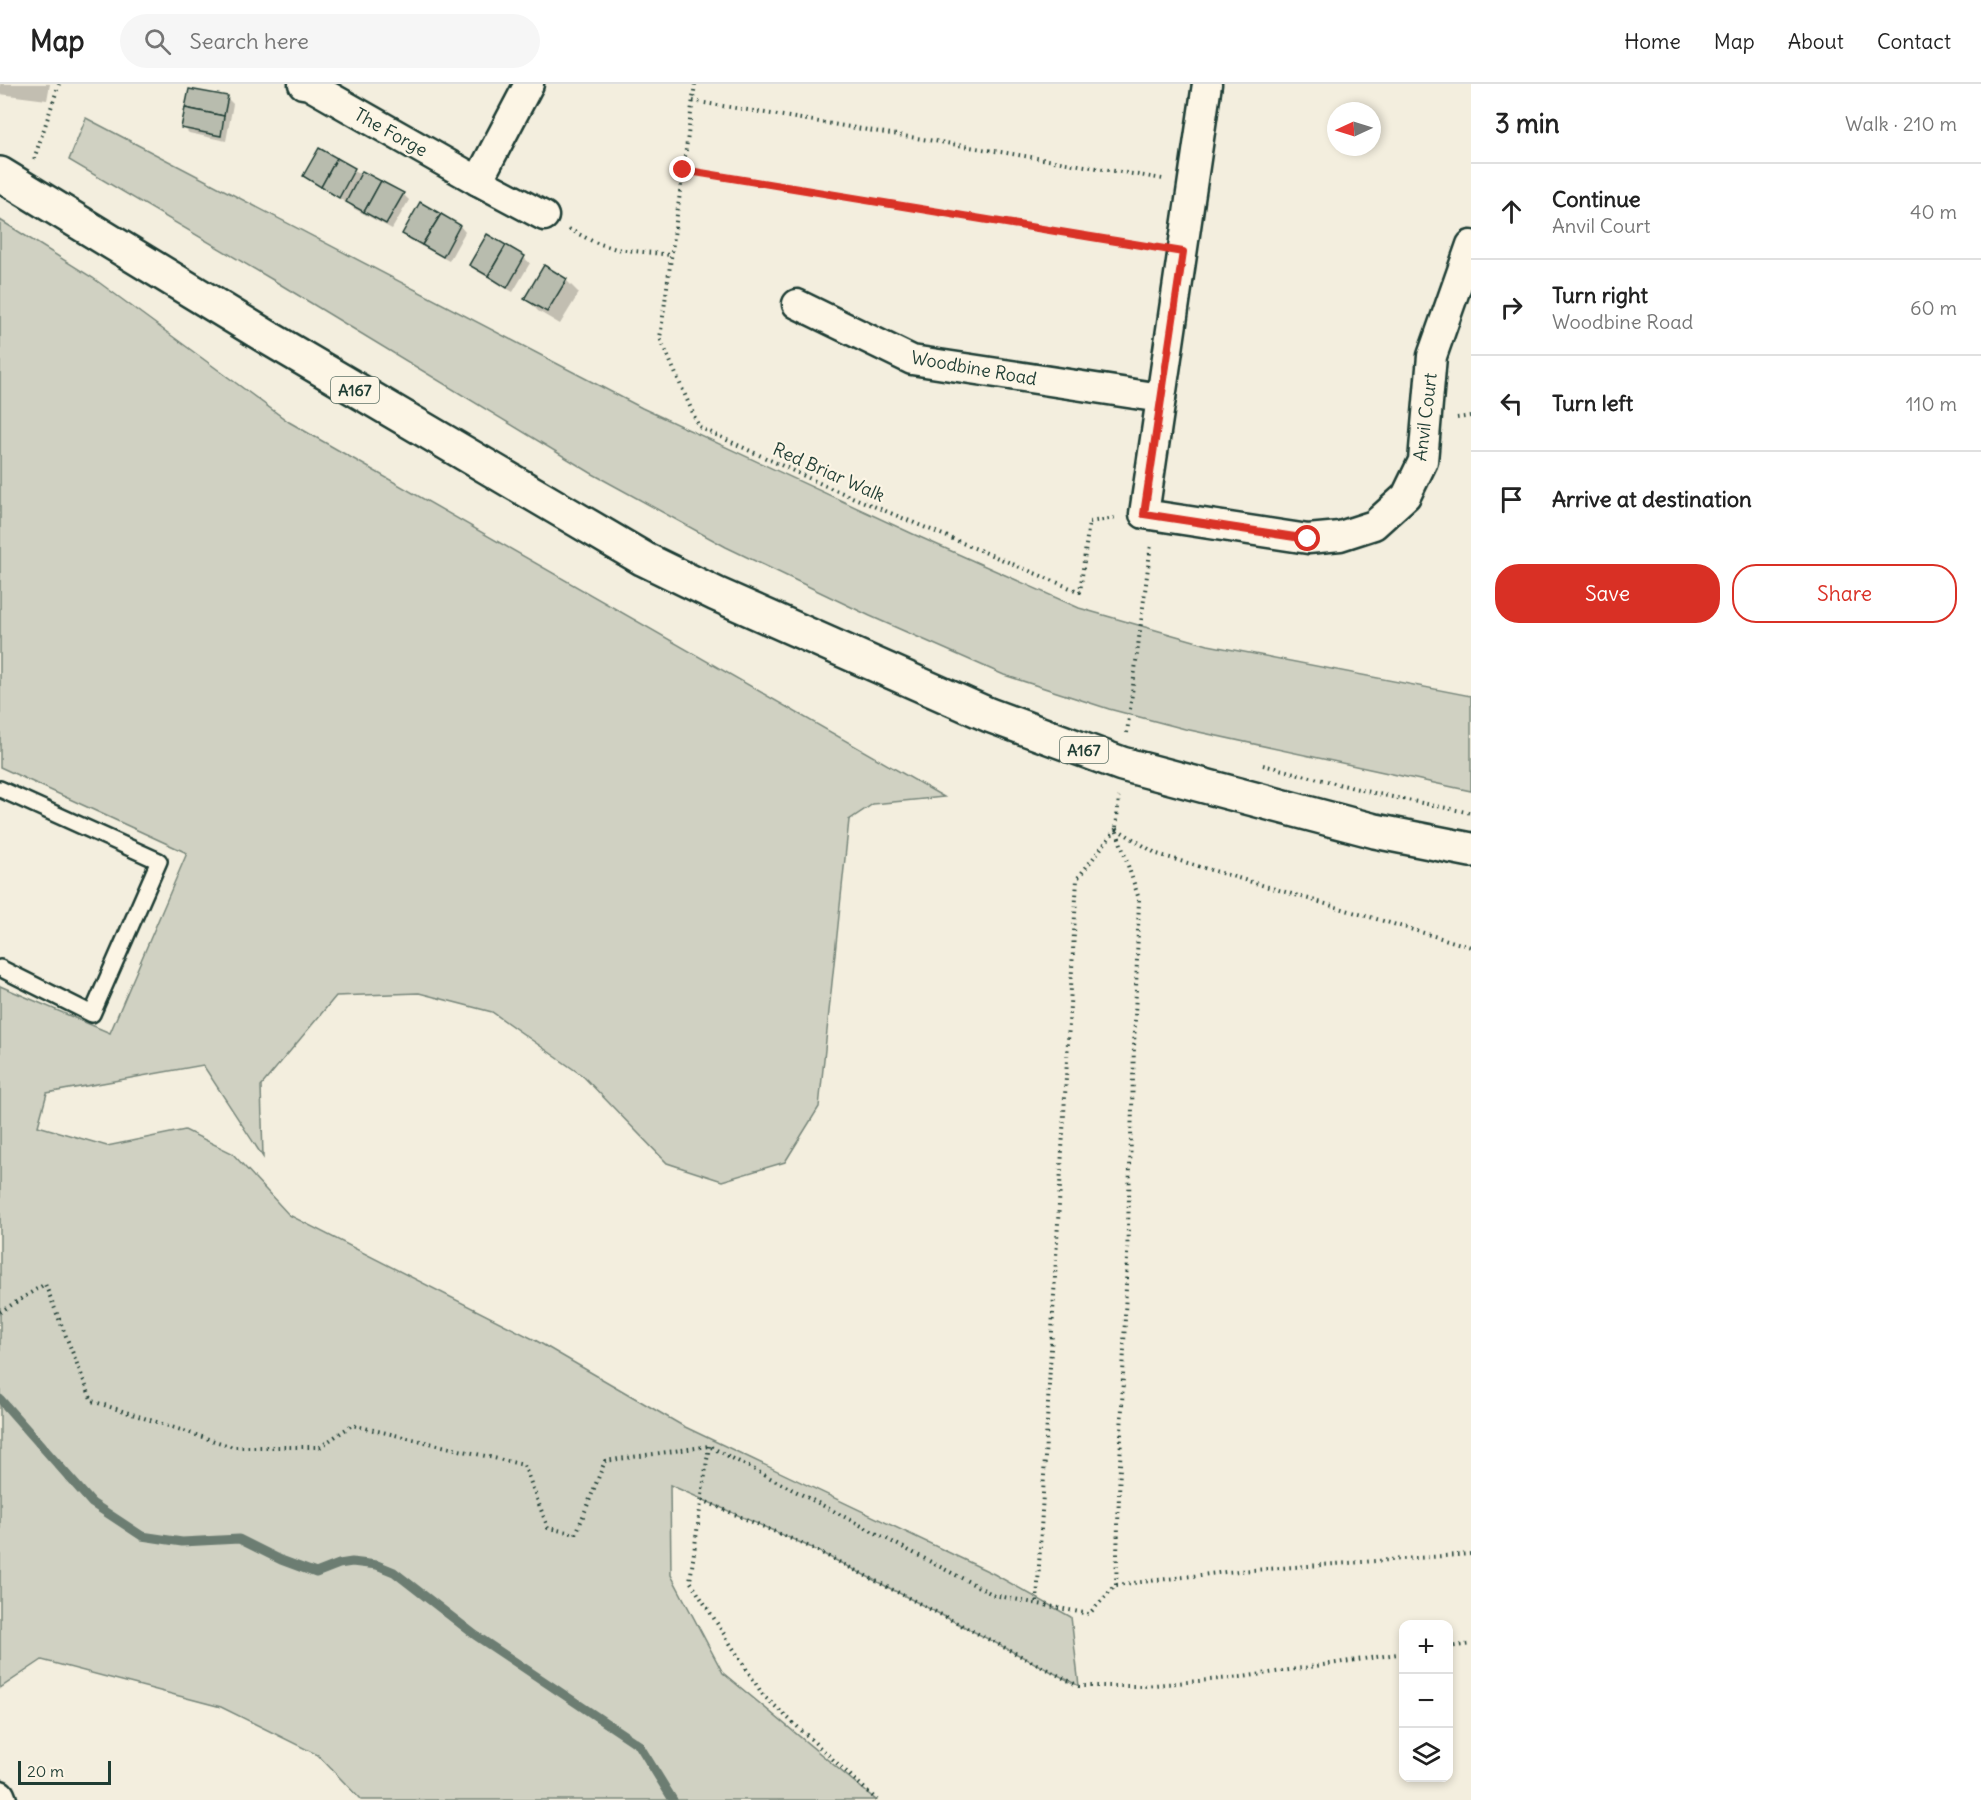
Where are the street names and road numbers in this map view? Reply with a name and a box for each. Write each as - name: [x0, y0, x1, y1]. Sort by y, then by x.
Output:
- street label: The Forge: [350, 103, 432, 161]
- street label: Woodbine Road: [909, 346, 1039, 390]
- street label: Anvil Court: [1408, 372, 1442, 462]
- road number: A167: [331, 377, 379, 403]
- street label: Red Briar Walk: [770, 437, 888, 507]
- road number: A167: [1060, 737, 1108, 763]

